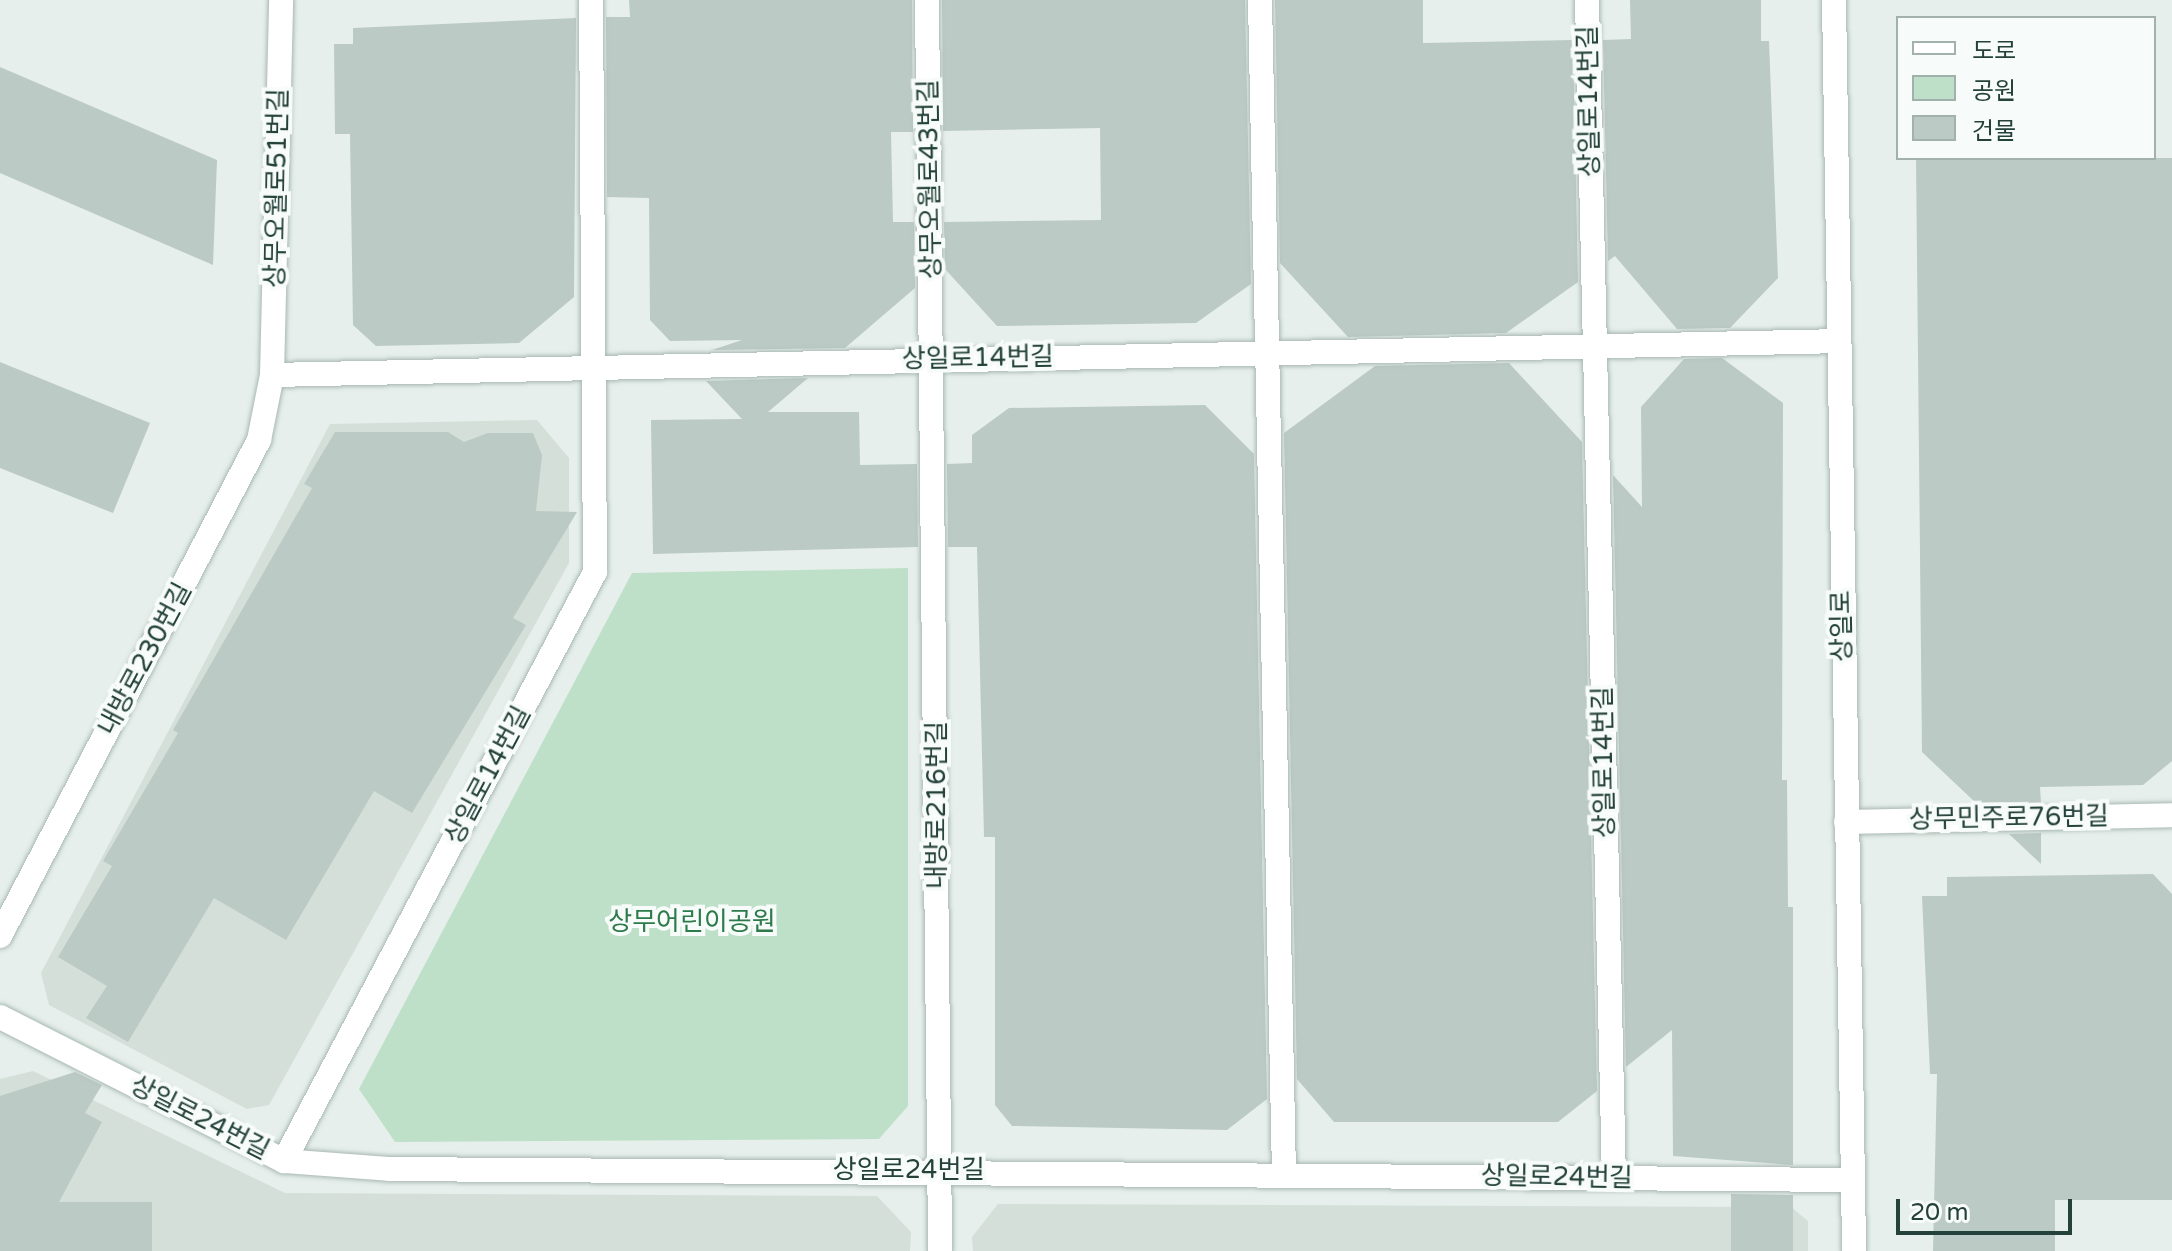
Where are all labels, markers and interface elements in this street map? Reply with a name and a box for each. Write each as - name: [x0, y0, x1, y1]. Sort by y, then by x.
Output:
- legend: [1896, 16, 2156, 160]
- street label: 상일로14번길: [1572, 25, 1606, 177]
- text: 도로: [1972, 37, 2016, 66]
- text: 공원: [1972, 77, 2016, 106]
- street label: 상무오월로43번길: [913, 79, 947, 279]
- street label: 상무오월로51번길: [260, 88, 294, 288]
- text: 건물: [1972, 117, 2016, 146]
- street label: 상일로14번길: [902, 341, 1054, 375]
- street label: 내방로230번길: [92, 577, 198, 741]
- street label: 상일로: [1826, 590, 1858, 662]
- street label: 상일로14번길: [1587, 686, 1621, 838]
- street label: 상일로14번길: [438, 700, 538, 850]
- street label: 내방로216번길: [921, 721, 953, 889]
- street label: 상무민주로76번길: [1909, 801, 2109, 835]
- park label: 상무어린이공원: [608, 906, 776, 938]
- street label: 상일로24번길: [125, 1070, 275, 1166]
- street label: 상일로24번길: [833, 1154, 985, 1186]
- street label: 상일로24번길: [1481, 1160, 1633, 1194]
- scale bar: [1900, 1183, 2076, 1233]
- text: 20 m: [1910, 1198, 1968, 1227]

